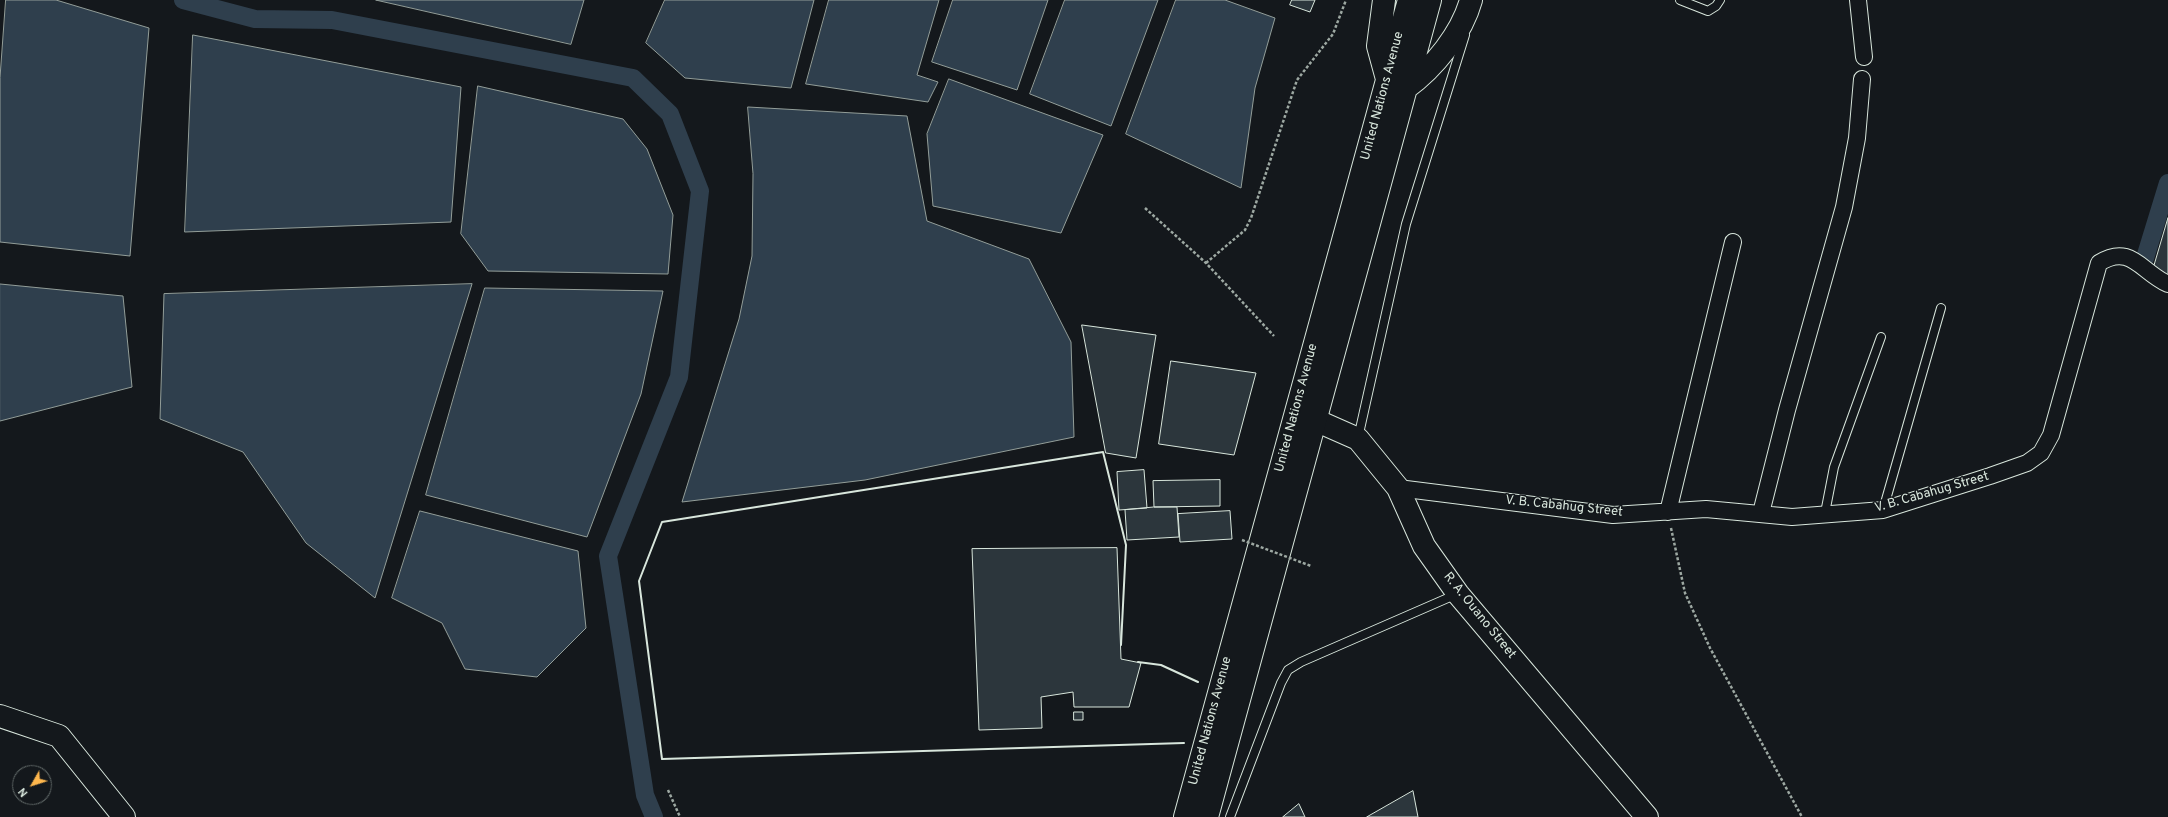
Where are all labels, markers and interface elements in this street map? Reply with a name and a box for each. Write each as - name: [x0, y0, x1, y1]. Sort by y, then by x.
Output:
- street label: United Nations Avenue: [1358, 30, 1408, 162]
- street label: United Nations Avenue: [1272, 342, 1322, 474]
- street label: V. B. Cabahug Street: [1873, 469, 1991, 517]
- street label: V. B. Cabahug Street: [1505, 493, 1623, 521]
- street label: R. A. Ouano Street: [1439, 570, 1519, 662]
- street label: United Nations Avenue: [1186, 655, 1236, 787]
- north arrow: [12, 765, 52, 805]
- text: N: [16, 784, 31, 799]

